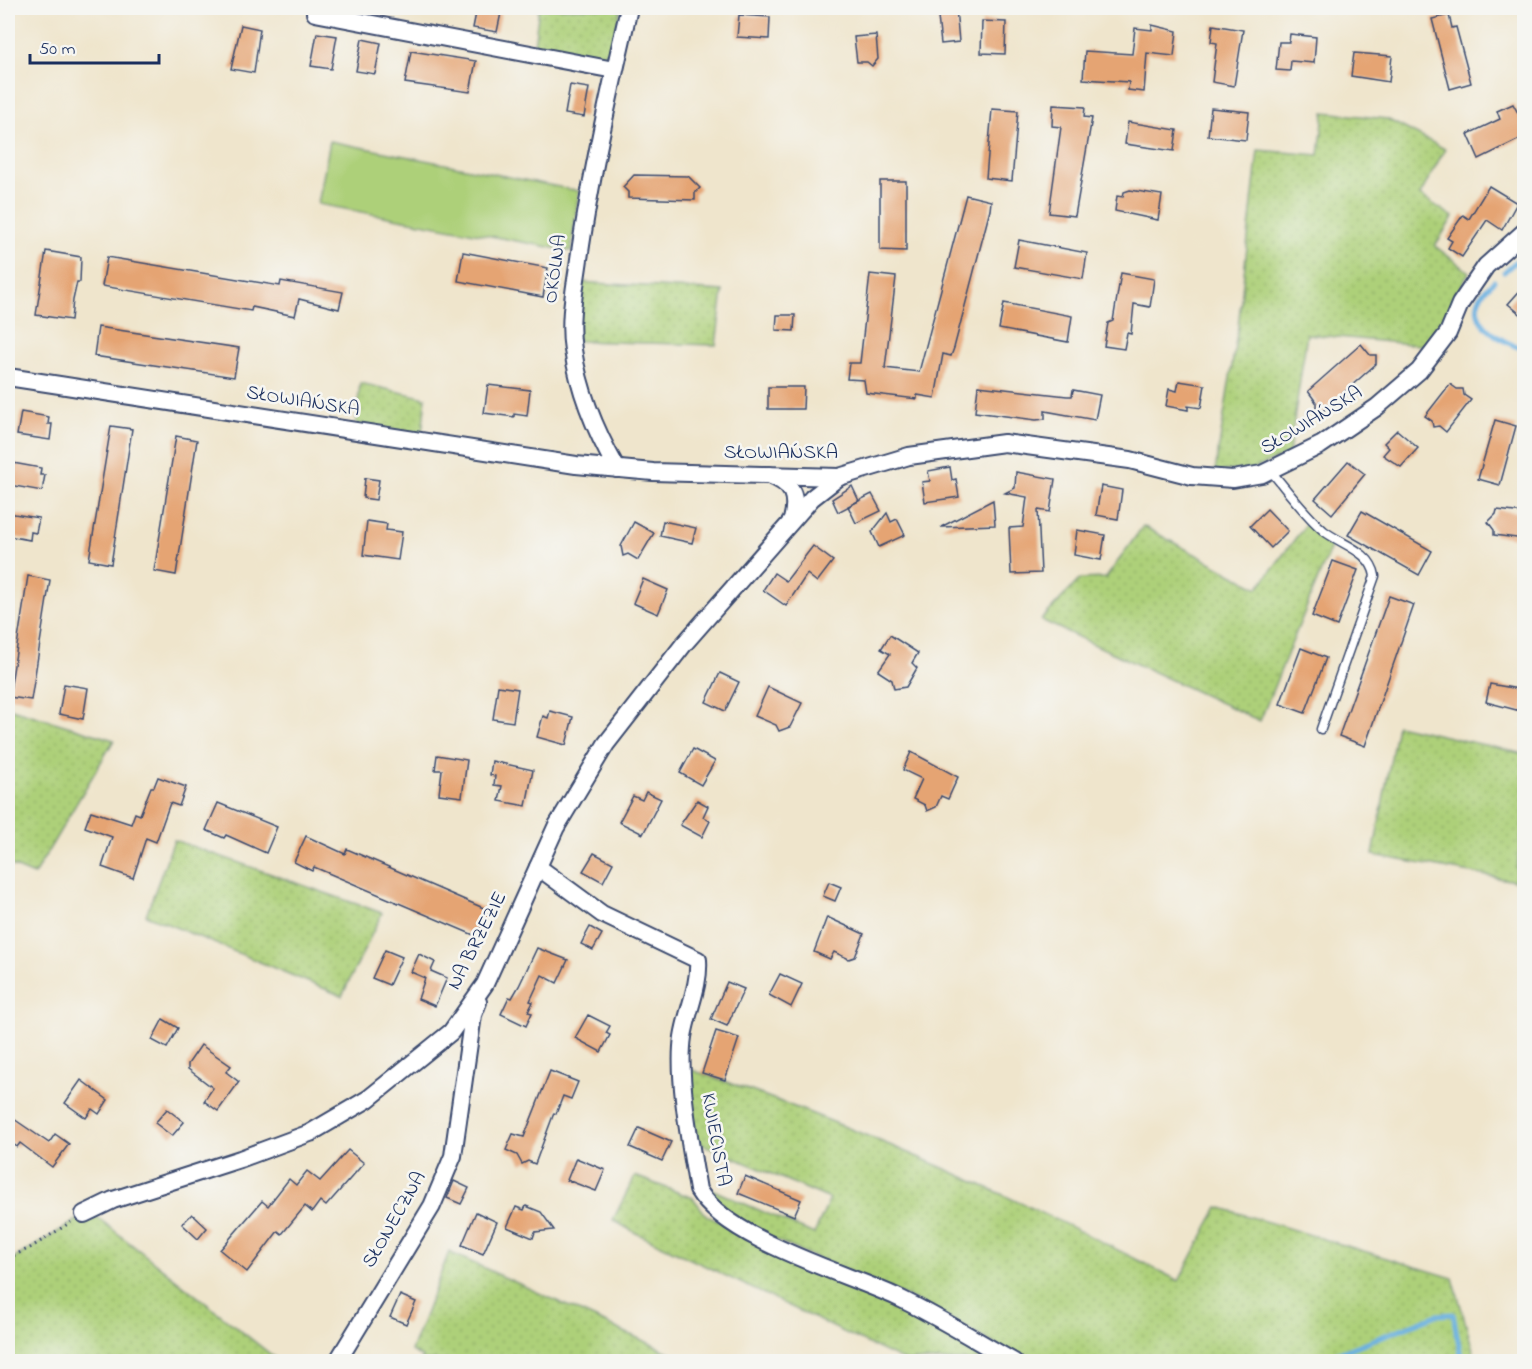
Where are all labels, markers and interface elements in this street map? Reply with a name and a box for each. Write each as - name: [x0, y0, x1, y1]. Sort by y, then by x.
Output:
- scale bar: [30, 27, 159, 65]
- text: 50 m: [39, 37, 76, 63]
- street label: OKÓLNA: [537, 233, 575, 305]
- street label: SŁOWIAŃSKA: [244, 379, 362, 425]
- street label: SŁOWIAŃSKA: [1256, 379, 1368, 463]
- street label: SŁOWIAŃSKA: [724, 439, 838, 468]
- street label: NA BRZEZIE: [441, 887, 515, 995]
- street label: KWIECISTA: [693, 1091, 737, 1189]
- street label: SŁONECZNA: [356, 1166, 434, 1274]

